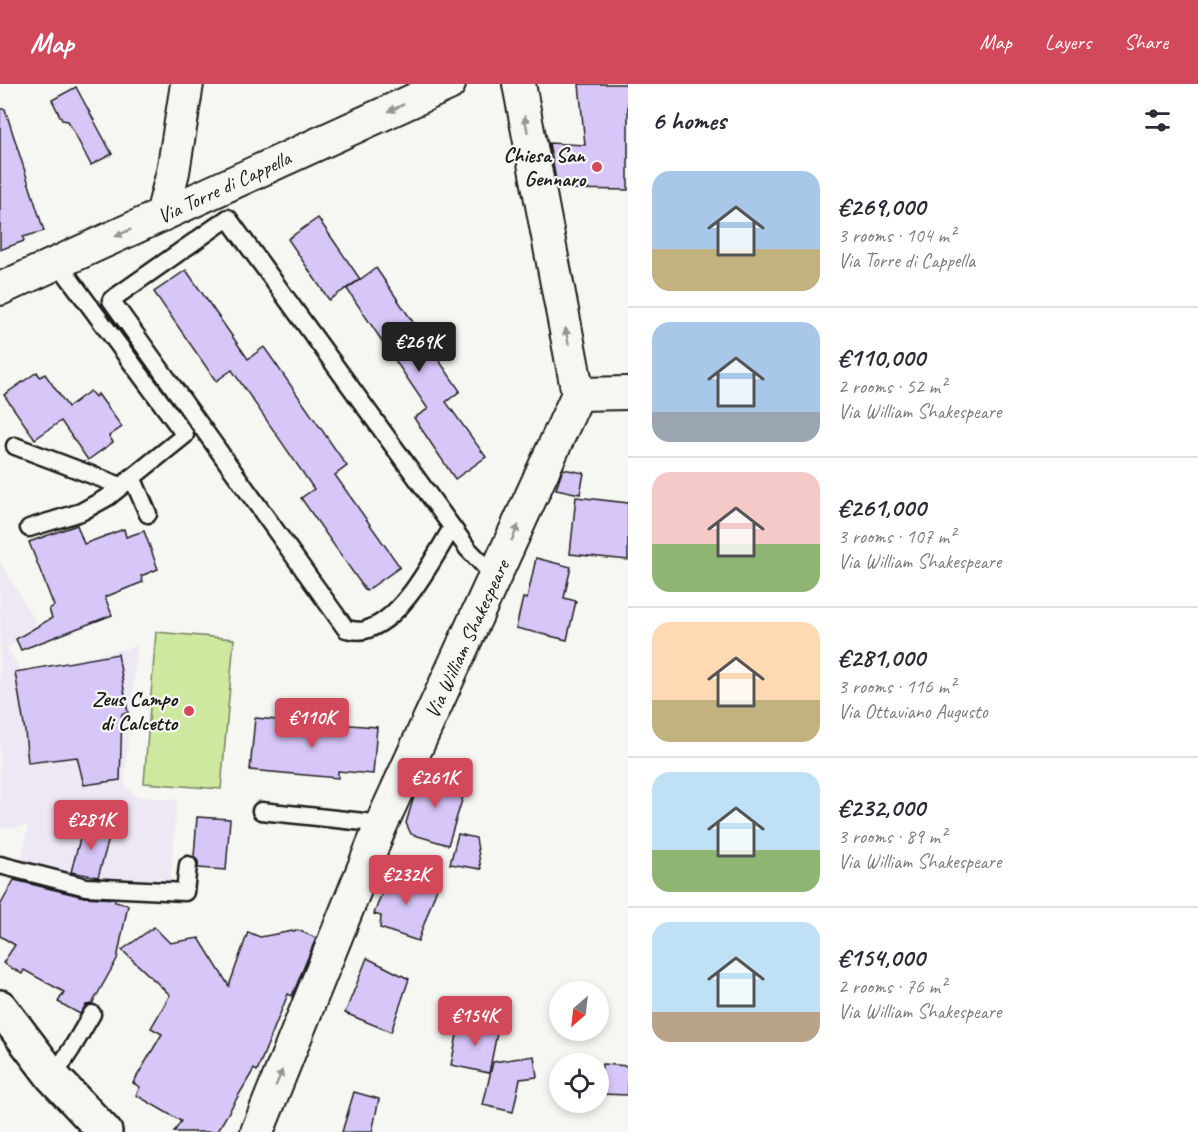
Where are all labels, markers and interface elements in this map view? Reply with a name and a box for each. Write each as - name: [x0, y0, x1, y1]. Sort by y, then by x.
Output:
- text: Map: [30, 25, 73, 60]
- text: Map: [979, 29, 1012, 55]
- text: Layers: [1045, 29, 1091, 55]
- text: Share: [1124, 29, 1168, 55]
- one-way arrow: [387, 104, 404, 113]
- text: 6 homes: [652, 104, 726, 137]
- icon: filters: [1141, 104, 1174, 137]
- one-way arrow: [522, 115, 531, 134]
- place label: Chiesa San Gennaro: [503, 142, 586, 192]
- street label: Via Torre di Cappella: [153, 144, 296, 229]
- marker: Chiesa San Gennaro: [590, 160, 604, 174]
- text: €269,000: [838, 190, 925, 223]
- icon: home: [700, 195, 772, 267]
- text: 3 rooms · 104 m²: [838, 223, 955, 248]
- one-way arrow: [113, 228, 131, 238]
- text: Via Torre di Cappella: [838, 248, 975, 273]
- pin: €269K: [377, 322, 461, 373]
- one-way arrow: [562, 327, 571, 346]
- text: €269K: [396, 329, 442, 354]
- text: €110,000: [838, 341, 925, 374]
- icon: home: [700, 346, 772, 418]
- text: 2 rooms · 52 m²: [838, 374, 946, 399]
- text: Via William Shakespeare: [838, 399, 1001, 424]
- text: €261,000: [838, 491, 926, 524]
- icon: home: [700, 496, 772, 568]
- one-way arrow: [511, 524, 520, 541]
- text: 3 rooms · 107 m²: [838, 524, 955, 549]
- text: Via William Shakespeare: [838, 549, 1001, 574]
- street label: Via William Shakespeare: [419, 554, 516, 722]
- text: €281,000: [838, 641, 925, 674]
- icon: home: [700, 646, 772, 718]
- text: 3 rooms · 116 m²: [838, 674, 955, 699]
- place label: Zeus Campo di Calcetto: [92, 686, 178, 736]
- pin: €110K: [270, 698, 354, 749]
- text: Via Ottaviano Augusto: [838, 699, 988, 724]
- marker: Zeus Campo di Calcetto: [182, 704, 196, 718]
- text: €110K: [289, 705, 335, 730]
- pin: €261K: [393, 758, 477, 809]
- text: €261K: [412, 765, 458, 790]
- text: €232,000: [838, 791, 925, 824]
- icon: home: [700, 796, 772, 868]
- pin: €281K: [49, 800, 133, 851]
- text: €281K: [68, 807, 114, 832]
- text: 3 rooms · 89 m²: [838, 824, 946, 849]
- text: Via William Shakespeare: [838, 849, 1001, 874]
- pin: €232K: [364, 855, 448, 906]
- text: €232K: [383, 862, 429, 887]
- text: €154,000: [838, 941, 925, 974]
- icon: home: [700, 946, 772, 1018]
- text: 2 rooms · 76 m²: [838, 974, 946, 999]
- north arrow: [549, 981, 609, 1041]
- map controls: [549, 981, 609, 1113]
- pin: €154K: [433, 996, 517, 1047]
- text: Via William Shakespeare: [838, 999, 1001, 1024]
- text: €154K: [452, 1003, 498, 1028]
- button: locate: [549, 1053, 609, 1113]
- one-way arrow: [274, 1068, 284, 1086]

